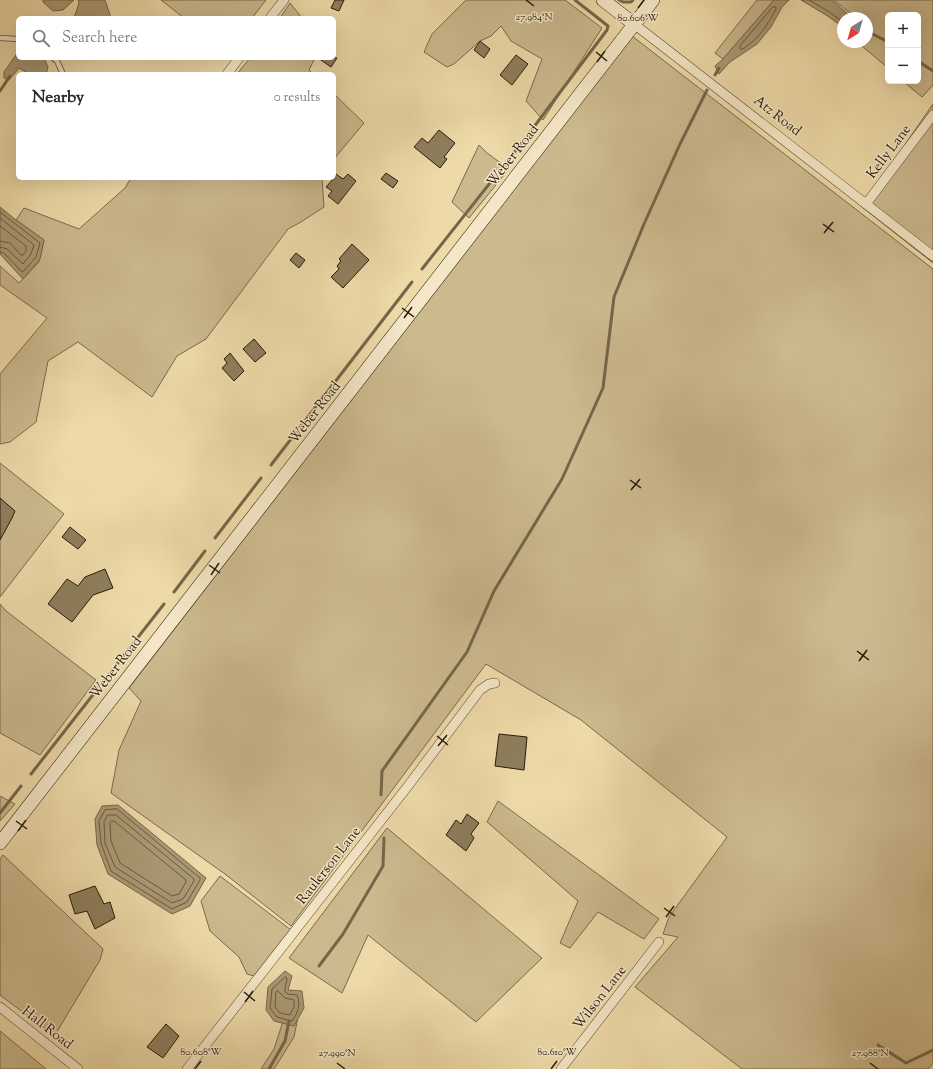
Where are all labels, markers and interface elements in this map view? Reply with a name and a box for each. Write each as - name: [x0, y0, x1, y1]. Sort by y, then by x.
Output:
- text: 27.984°N: [516, 10, 552, 25]
- text: 80.606°W: [617, 11, 659, 26]
- north arrow: [837, 12, 873, 48]
- map controls: [885, 12, 921, 84]
- button: +: [885, 12, 921, 48]
- search box: [16, 16, 336, 60]
- icon: search: [30, 27, 52, 49]
- text: Search here: [62, 28, 137, 49]
- button: −: [885, 48, 921, 84]
- text: Nearby: [32, 86, 84, 110]
- text: 0 results: [274, 89, 320, 107]
- street label: Atz Road: [749, 92, 805, 142]
- street label: Weber Road: [483, 121, 544, 192]
- street label: Kelly Lane: [863, 121, 917, 183]
- street label: Weber Road: [285, 378, 346, 449]
- street label: Weber Road: [86, 633, 147, 704]
- street label: Raulerson Lane: [293, 823, 366, 909]
- street label: Wilson Lane: [569, 962, 632, 1035]
- street label: Hall Road: [17, 1002, 77, 1055]
- text: 80.608°W: [180, 1045, 222, 1060]
- text: 80.610°W: [537, 1045, 577, 1060]
- text: 27.990°N: [319, 1046, 355, 1061]
- text: 27.988°N: [852, 1046, 889, 1061]

